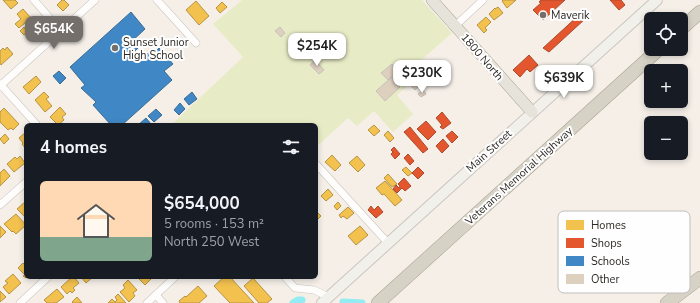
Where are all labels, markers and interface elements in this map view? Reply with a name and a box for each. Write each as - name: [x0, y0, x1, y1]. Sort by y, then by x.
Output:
- place label: Maverik: [551, 8, 590, 23]
- marker: Maverik: [538, 10, 548, 20]
- map controls: [644, 12, 688, 160]
- button: locate: [644, 12, 688, 56]
- pin: $654K: [26, 16, 82, 50]
- text: $654K: [34, 20, 74, 38]
- street label: 1800 North: [457, 30, 507, 84]
- pin: $254K: [289, 33, 345, 67]
- place label: Sunset Junior High School: [123, 35, 189, 63]
- text: $254K: [297, 37, 337, 55]
- marker: Sunset Junior High School: [110, 43, 120, 53]
- pin: $230K: [394, 60, 450, 94]
- text: $230K: [402, 64, 442, 82]
- button: +: [644, 64, 688, 108]
- pin: $639K: [536, 65, 592, 99]
- text: $639K: [544, 69, 584, 87]
- button: −: [644, 116, 688, 160]
- street label: Veterans Memorial Highway: [461, 123, 576, 229]
- street label: Main Street: [463, 126, 515, 176]
- text: 4 homes: [40, 136, 107, 159]
- icon: filters: [280, 136, 302, 158]
- text: $654,000: [164, 192, 240, 215]
- icon: home: [72, 197, 120, 245]
- legend: [558, 211, 690, 293]
- text: 5 rooms · 153 m²: [164, 215, 264, 233]
- text: Homes: [591, 218, 626, 233]
- text: North 250 West: [164, 233, 259, 251]
- text: Shops: [591, 236, 622, 251]
- text: Schools: [591, 254, 630, 269]
- text: Other: [591, 272, 619, 287]

